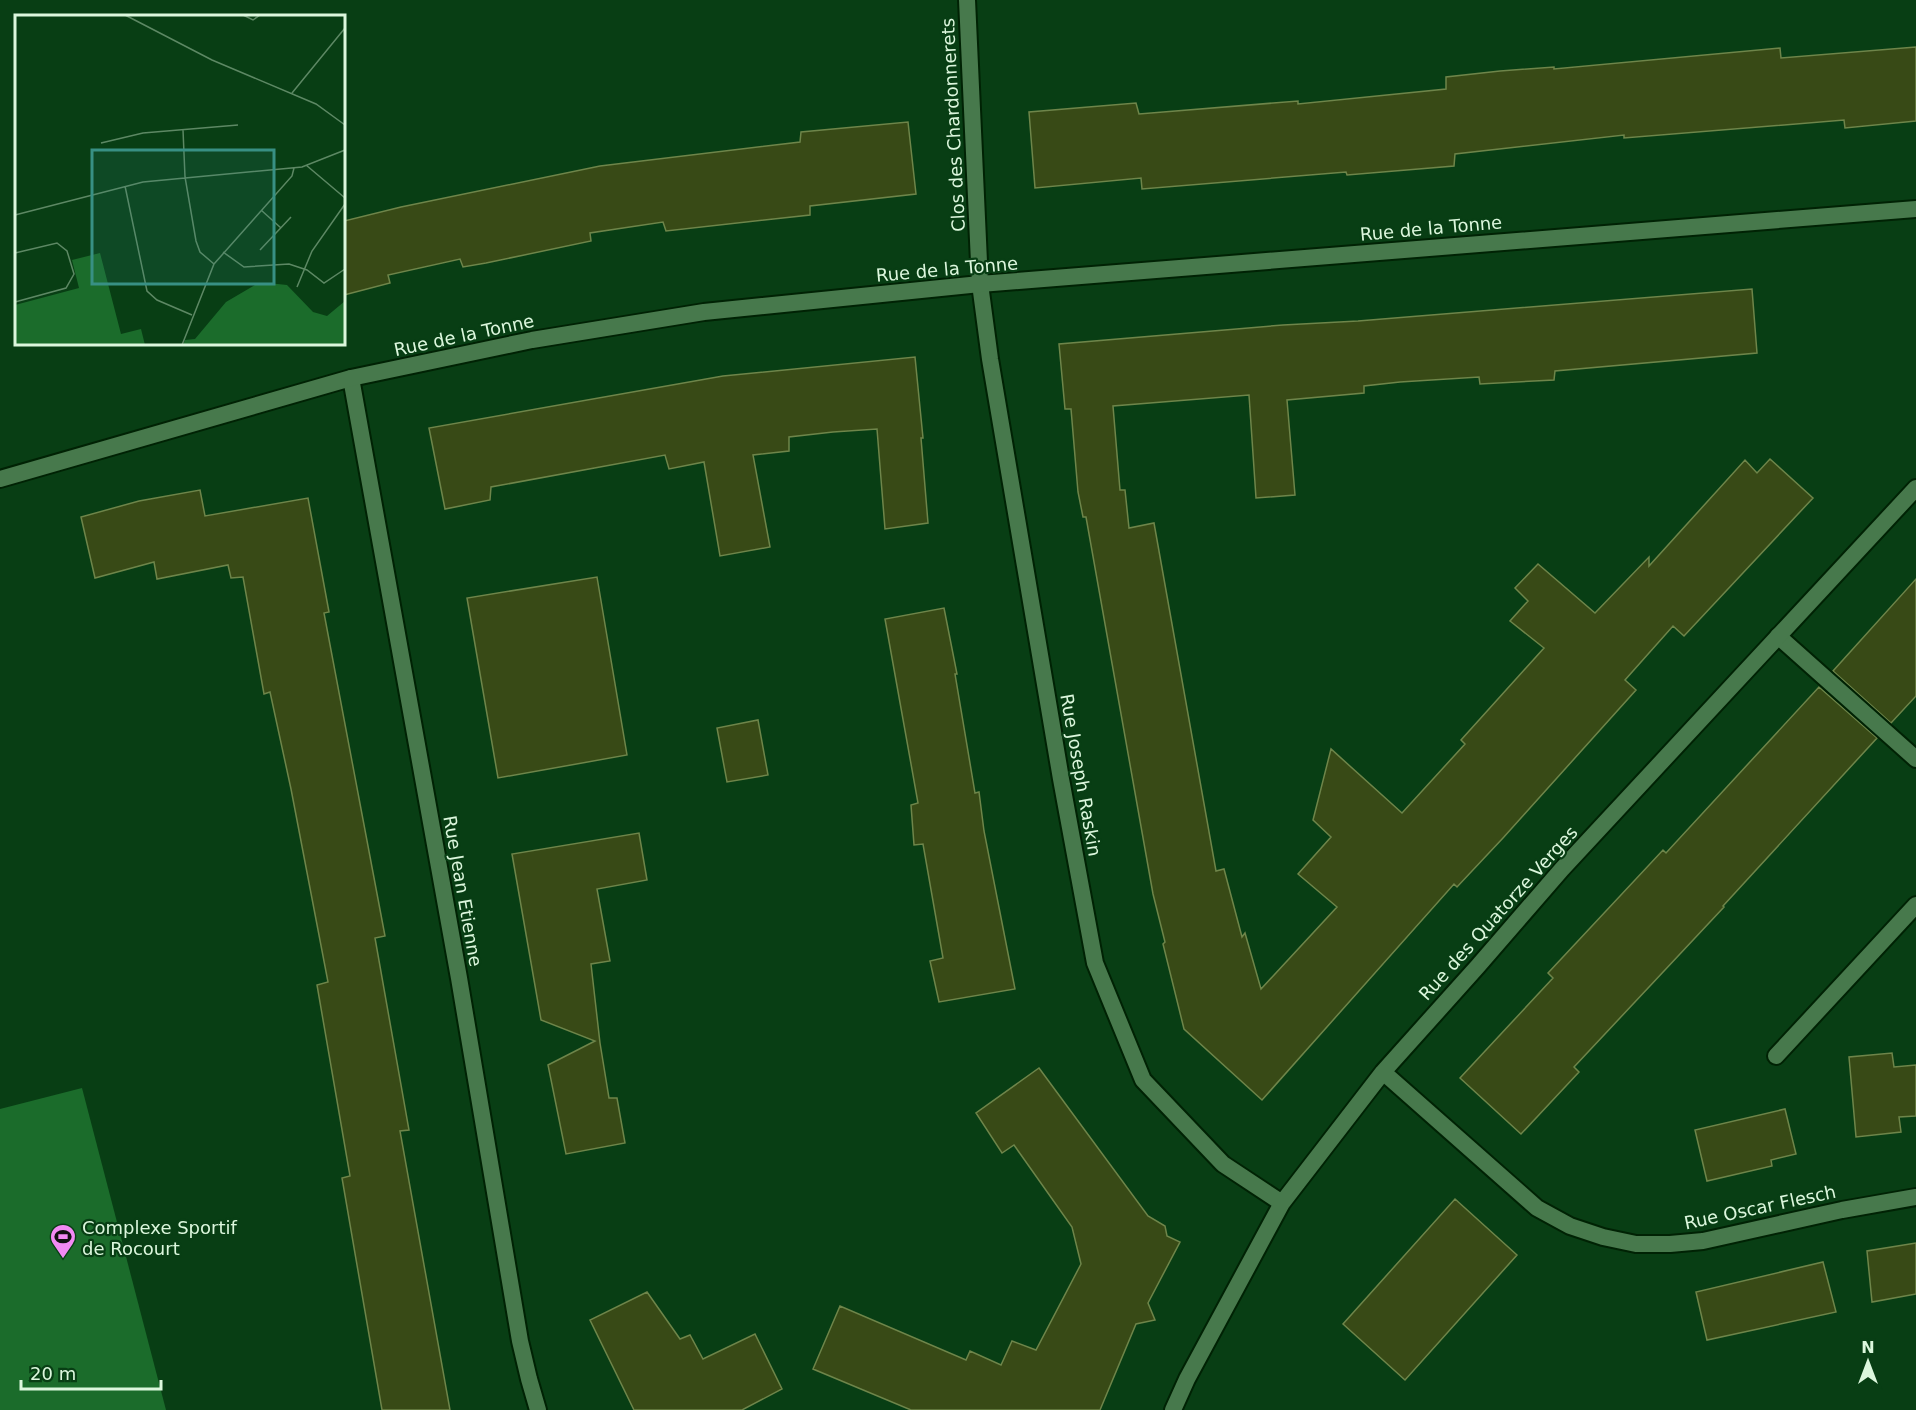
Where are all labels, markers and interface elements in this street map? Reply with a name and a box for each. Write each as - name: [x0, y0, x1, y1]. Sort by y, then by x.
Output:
- inset map: [15, 15, 345, 345]
- street label: Clos des Chardonnerets: [937, 17, 969, 233]
- street label: Rue de la Tonne: [1359, 211, 1503, 245]
- street label: Rue de la Tonne: [875, 252, 1019, 286]
- street label: Rue de la Tonne: [392, 310, 536, 360]
- street label: Rue Joseph Raskin: [1056, 692, 1106, 858]
- street label: Rue Jean Etienne: [439, 814, 487, 968]
- street label: Rue des Quatorze Verges: [1414, 822, 1582, 1004]
- street label: Rue Oscar Flesch: [1682, 1181, 1838, 1233]
- place label: Complexe Sportif de Rocourt: [82, 1217, 238, 1259]
- sports icon: Complexe Sportif de Rocourt: [48, 1222, 78, 1260]
- north arrow: [1838, 1332, 1898, 1392]
- text: N: [1861, 1338, 1875, 1357]
- scale bar: [21, 1353, 160, 1391]
- text: 20 m: [30, 1363, 76, 1384]

